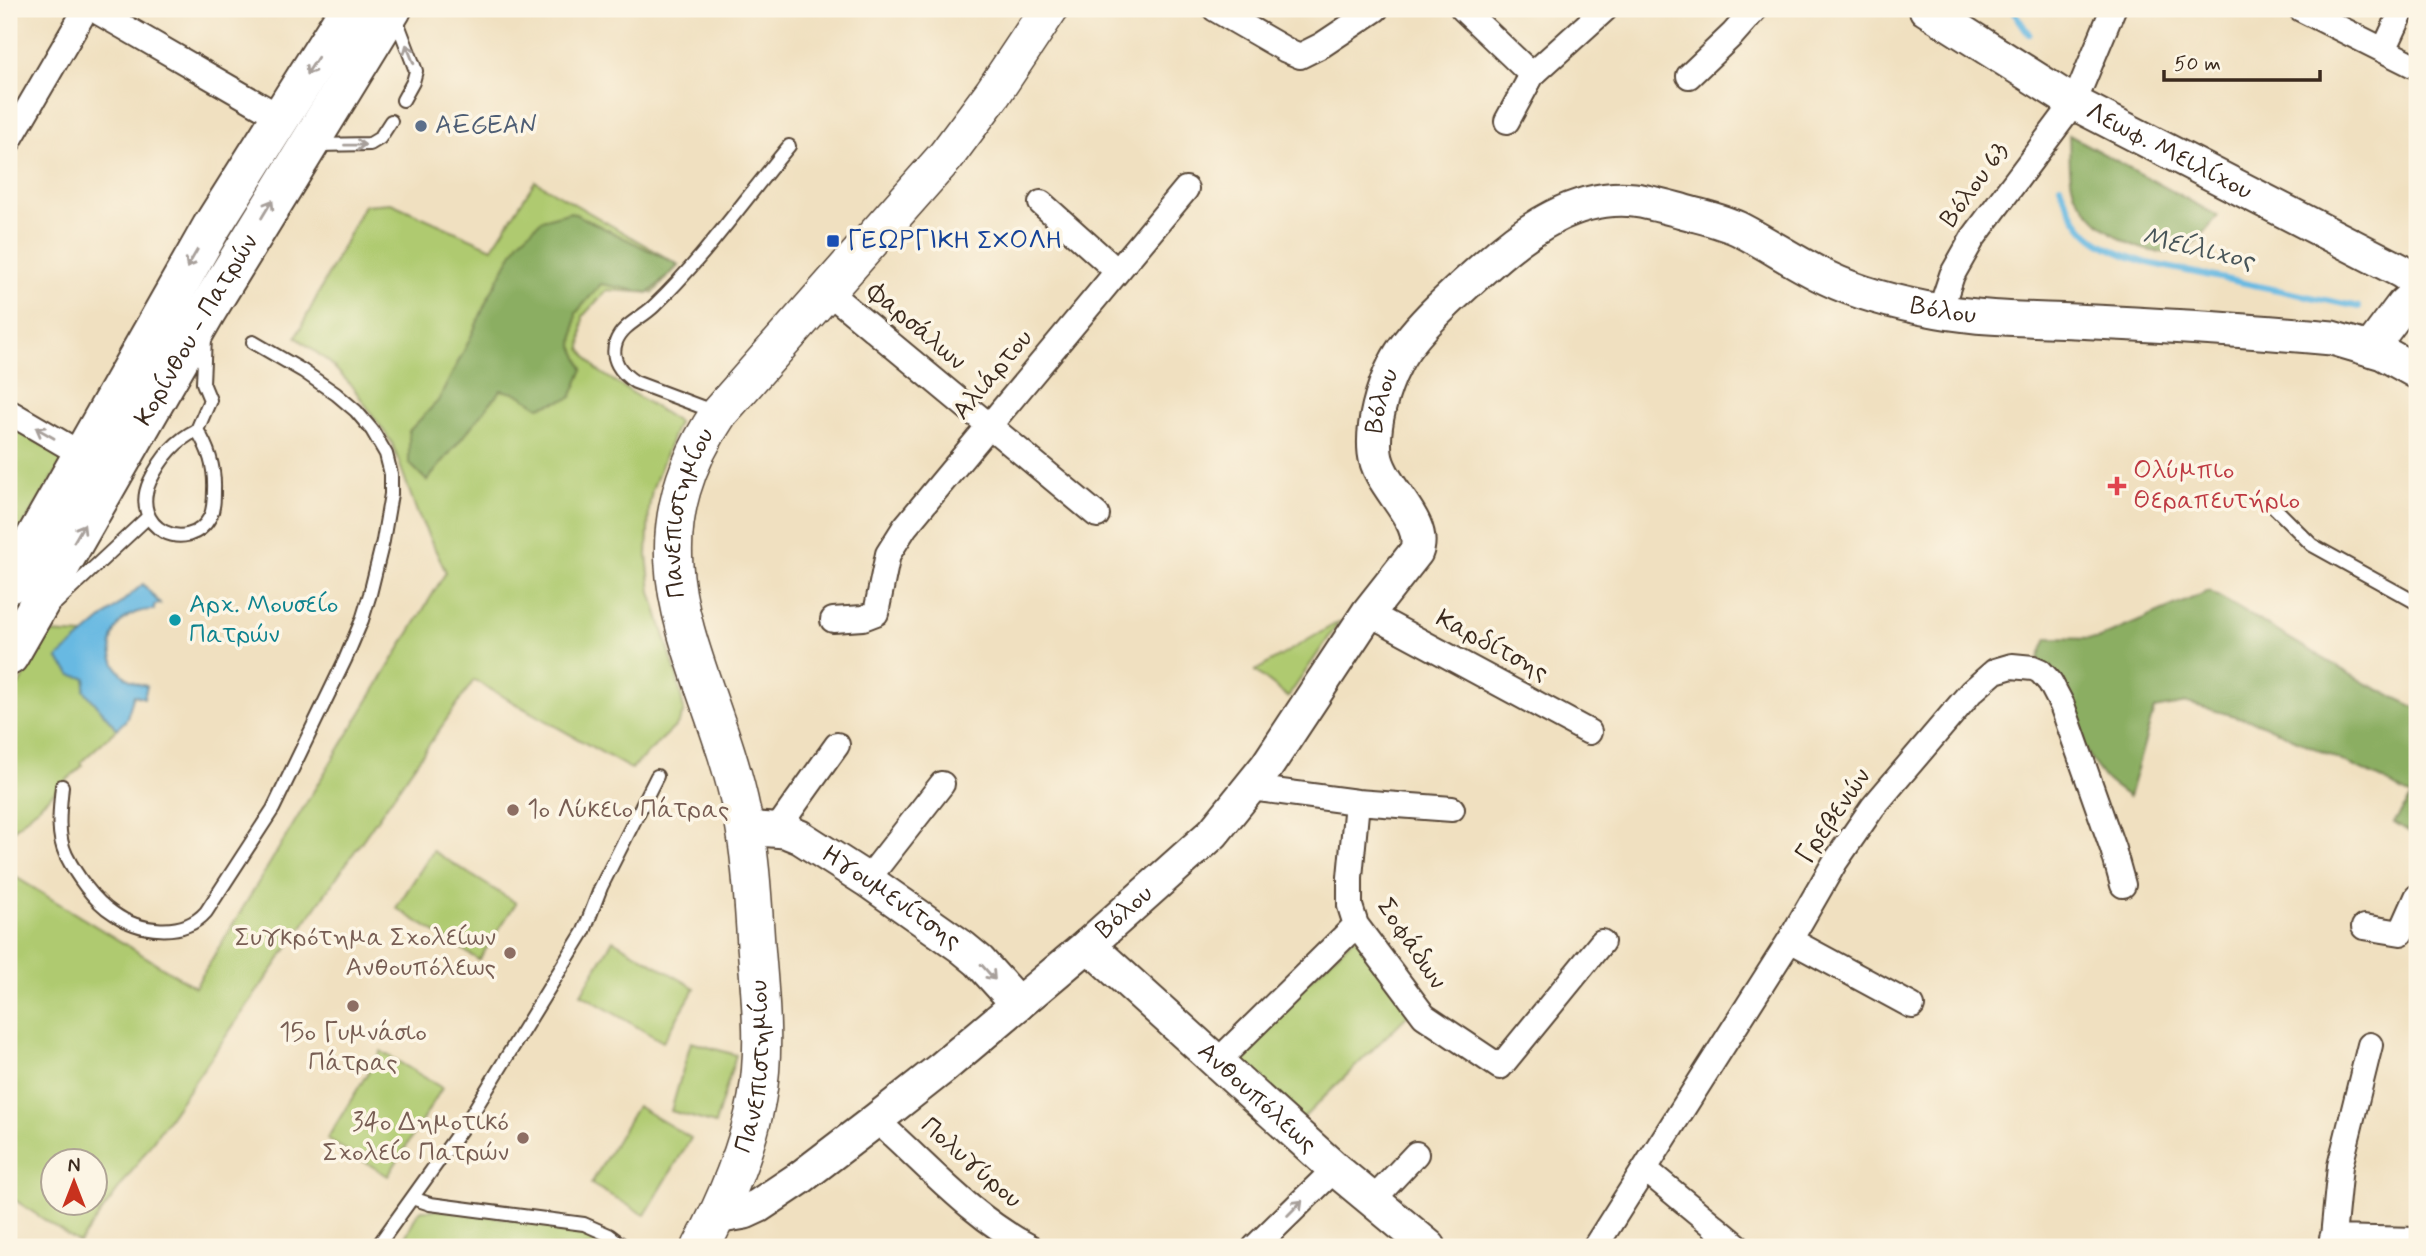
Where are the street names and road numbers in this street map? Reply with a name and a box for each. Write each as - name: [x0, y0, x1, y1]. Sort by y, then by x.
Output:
- street label: Λεωφ. Μειλίχου: [2080, 95, 2258, 209]
- street label: Βόλου 63: [1933, 136, 2017, 234]
- street label: Κορίνθου - Πατρών: [127, 228, 267, 432]
- street label: Φαρσάλων: [858, 275, 973, 379]
- street label: Βόλου: [1907, 289, 1978, 333]
- street label: Αλιάρτου: [945, 323, 1041, 427]
- street label: Βόλου: [1358, 363, 1408, 435]
- street label: Πανεπιστημίου: [656, 422, 723, 600]
- street label: Καρδίτσης: [1430, 602, 1554, 690]
- street label: Γρεβενών: [1789, 762, 1879, 870]
- street label: Ηγουμενίτσης: [815, 838, 968, 958]
- street label: Βόλου: [1089, 877, 1161, 947]
- street label: Σοφάδων: [1368, 892, 1454, 996]
- street label: Πανεπιστημίου: [727, 979, 779, 1157]
- street label: Ανθουπόλεως: [1190, 1035, 1324, 1161]
- street label: Πολυγύρου: [913, 1110, 1029, 1216]

